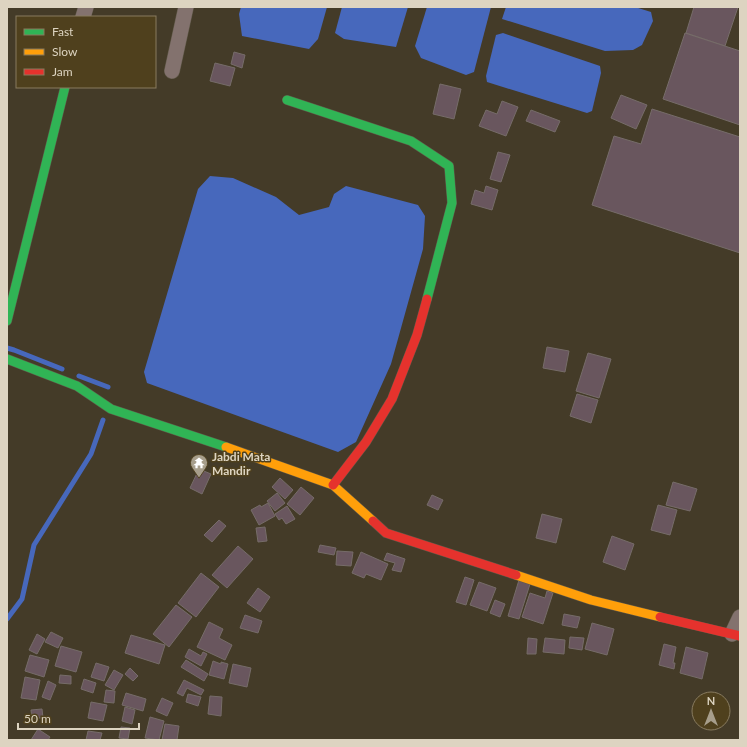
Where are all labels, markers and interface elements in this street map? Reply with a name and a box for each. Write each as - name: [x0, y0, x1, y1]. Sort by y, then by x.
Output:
- legend: [16, 16, 156, 88]
- text: Fast: [52, 24, 74, 39]
- text: Slow: [52, 44, 78, 59]
- text: Jam: [52, 64, 73, 79]
- place label: Jabdi Mata Mandir: [212, 449, 270, 478]
- temple icon: Jabdi Mata Mandir: [189, 453, 209, 478]
- north arrow: [691, 691, 731, 731]
- text: N: [707, 694, 715, 707]
- scale bar: [18, 705, 139, 731]
- text: 50 m: [24, 711, 51, 726]

